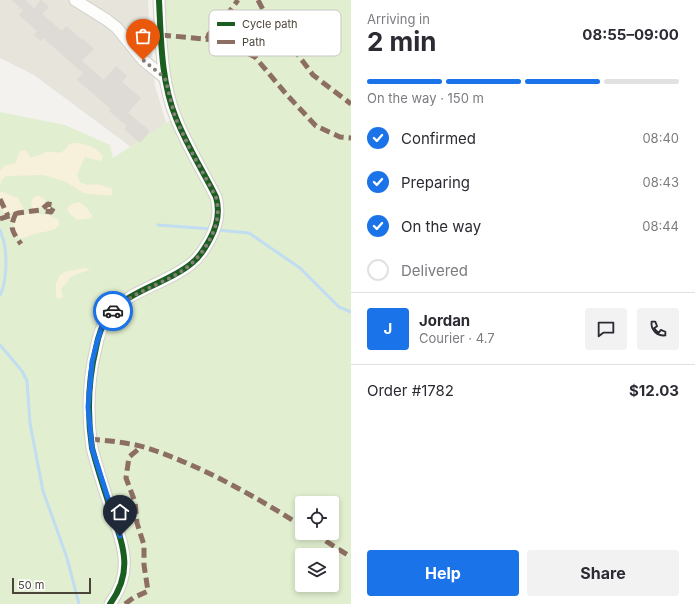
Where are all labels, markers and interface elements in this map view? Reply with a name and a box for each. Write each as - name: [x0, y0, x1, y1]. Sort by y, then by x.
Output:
- legend: [209, 10, 341, 56]
- text: Arriving in: [367, 11, 430, 27]
- text: Cycle path: [242, 17, 298, 31]
- pin: [126, 19, 160, 60]
- icon: bag: [132, 25, 154, 47]
- text: 08:55–09:00: [582, 25, 679, 44]
- text: 2 min: [367, 26, 437, 57]
- text: Path: [242, 35, 265, 49]
- text: On the way · 150 m: [367, 90, 484, 106]
- icon: check: [367, 127, 389, 149]
- text: Confirmed: [401, 129, 476, 148]
- text: 08:40: [642, 130, 679, 146]
- icon: check: [367, 171, 389, 193]
- text: Preparing: [401, 173, 470, 192]
- text: 08:43: [643, 174, 679, 190]
- icon: check: [367, 215, 389, 237]
- text: On the way: [401, 217, 481, 236]
- text: 08:44: [642, 218, 679, 234]
- text: Delivered: [401, 261, 468, 280]
- courier: [93, 291, 133, 331]
- icon: car: [102, 300, 124, 322]
- button: chat: [585, 308, 627, 350]
- button: phone: [637, 308, 679, 350]
- text: Jordan: [419, 311, 470, 330]
- text: J: [384, 319, 392, 338]
- text: Courier · 4.7: [419, 330, 495, 346]
- text: Order #1782: [367, 381, 454, 400]
- text: $12.03: [629, 381, 679, 400]
- pin: [103, 495, 137, 536]
- map controls: [295, 496, 339, 592]
- button: locate: [295, 496, 339, 540]
- icon: home: [109, 501, 131, 523]
- button: layers: [295, 548, 339, 592]
- button: Help: [367, 550, 519, 596]
- button: Share: [527, 550, 679, 596]
- scale bar: [12, 576, 91, 595]
- text: 50 m: [18, 578, 44, 592]

